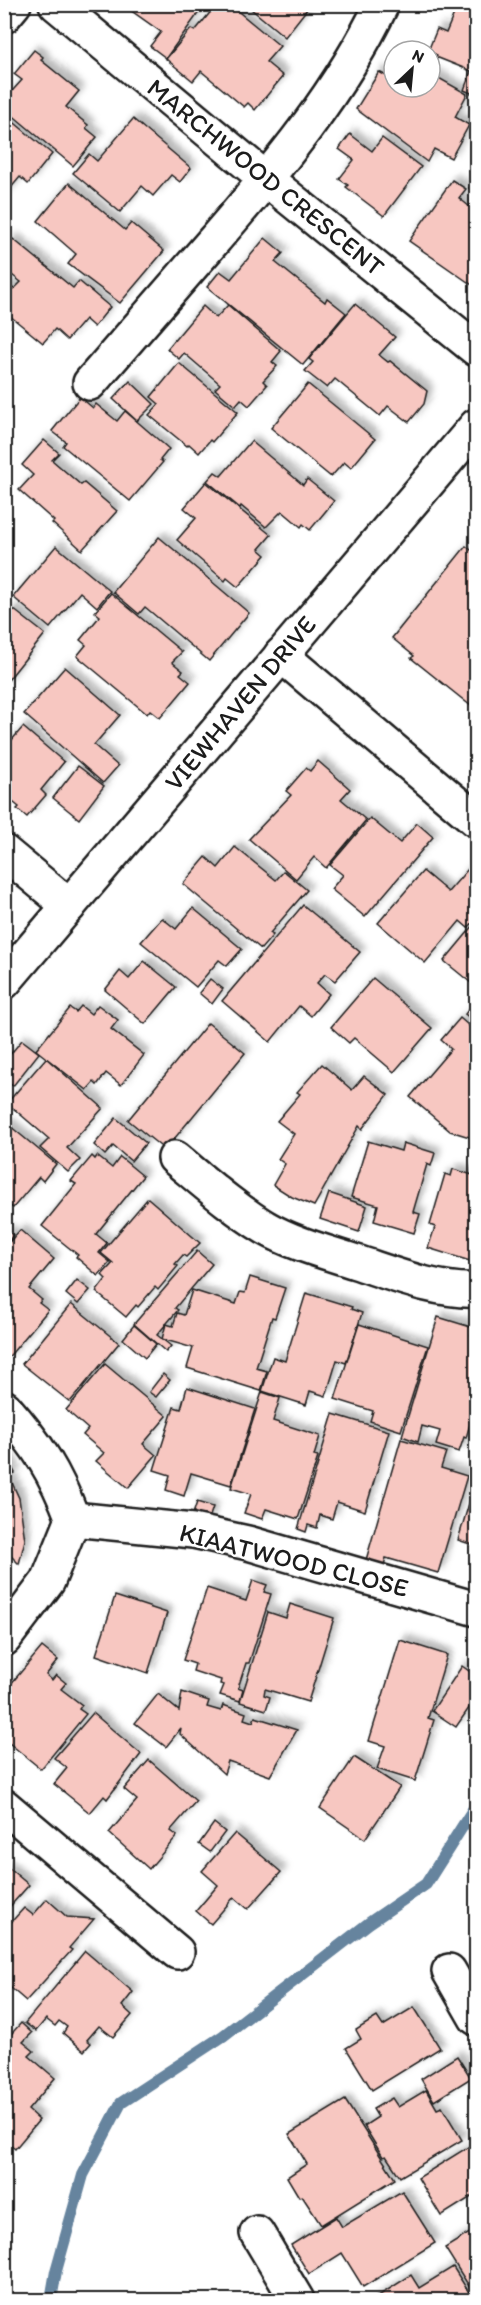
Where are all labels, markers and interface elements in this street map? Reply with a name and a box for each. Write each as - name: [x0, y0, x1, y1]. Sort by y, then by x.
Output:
- north arrow: [382, 39, 442, 99]
- text: N: [409, 45, 427, 67]
- street label: MARCHWOOD CRESCENT: [141, 71, 391, 283]
- street label: VIEWHAVEN DRIVE: [157, 609, 323, 797]
- street label: KIAATWOOD CLOSE: [176, 1516, 412, 1604]

